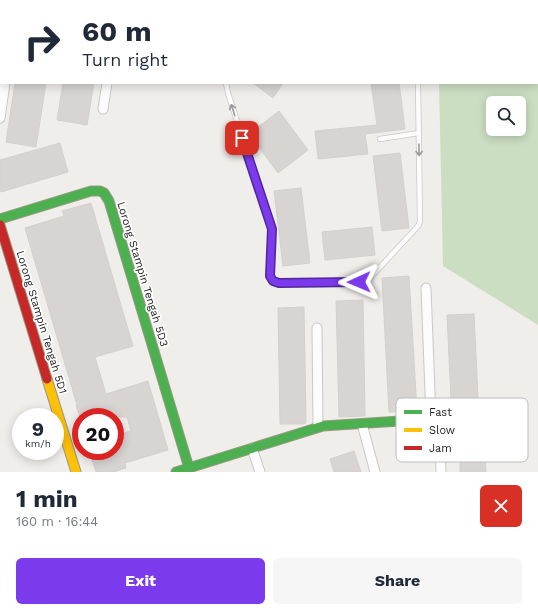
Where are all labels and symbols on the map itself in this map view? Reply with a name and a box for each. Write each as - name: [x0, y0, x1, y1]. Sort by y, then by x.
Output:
- one-way arrow: [229, 104, 236, 117]
- pin: [225, 121, 259, 155]
- one-way arrow: [415, 143, 423, 156]
- street label: Lorong Stampin Tengah 5D3: [114, 200, 171, 348]
- street label: Lorong Stampin Tengah 5D1: [14, 249, 69, 395]
- position arrow: [338, 261, 380, 303]
- legend: [396, 398, 528, 462]
- text: Fast: [429, 406, 452, 419]
- speed limit sign: 20: [72, 408, 124, 460]
- text: Slow: [429, 424, 455, 437]
- text: Jam: [429, 442, 452, 455]

